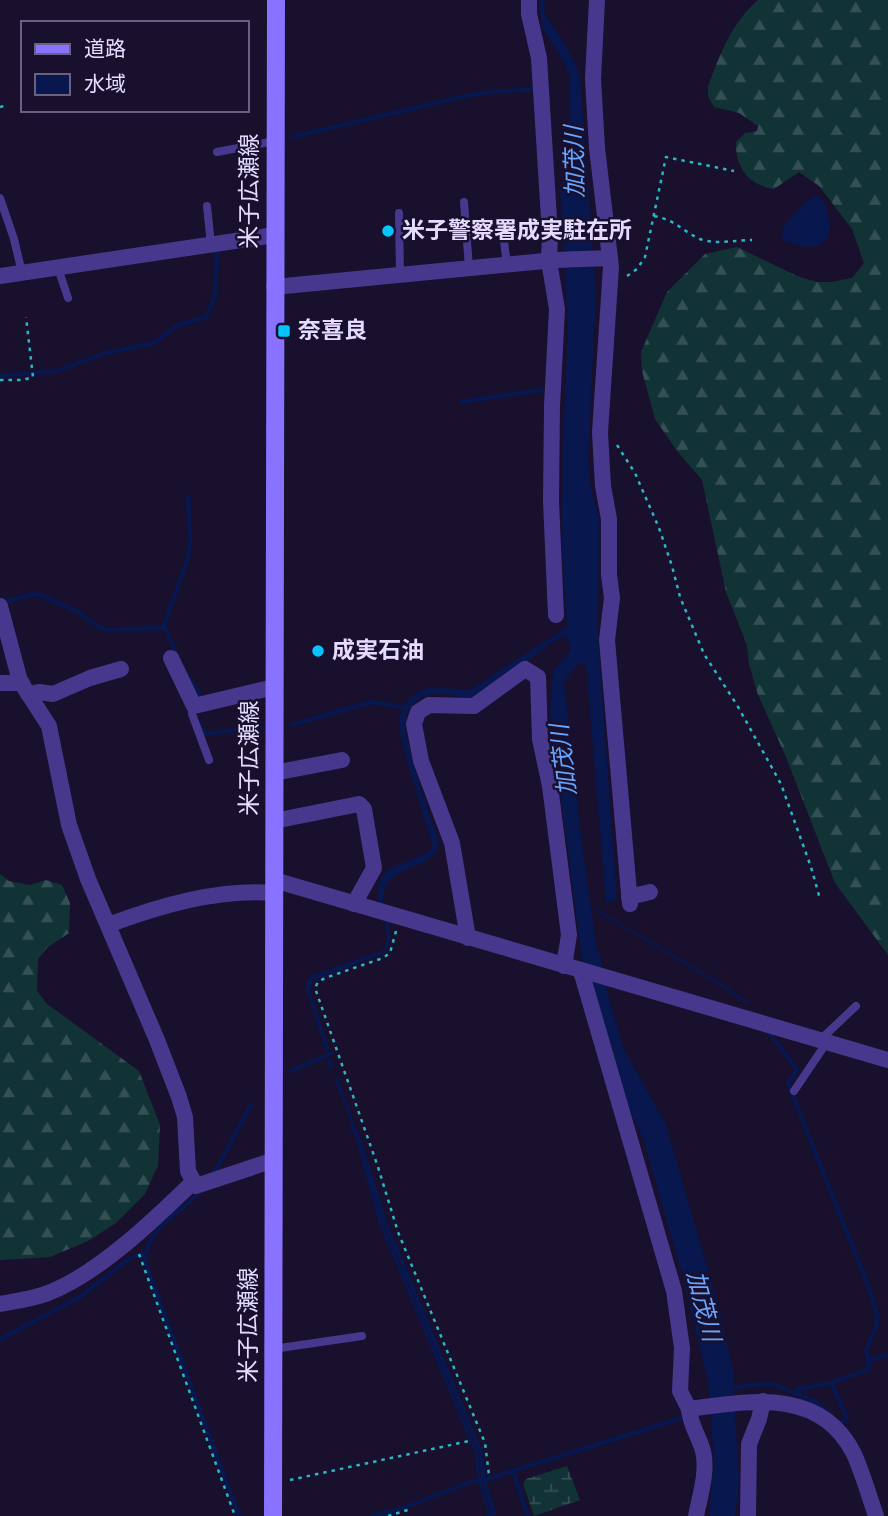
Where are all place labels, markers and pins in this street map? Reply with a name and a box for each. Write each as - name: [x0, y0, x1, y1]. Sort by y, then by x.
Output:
- place label: 米子警察署成実駐在所: [402, 217, 632, 245]
- marker: 米子警察署成実駐在所: [380, 223, 396, 239]
- place label: 奈喜良: [298, 317, 367, 345]
- marker: 奈喜良: [276, 323, 292, 339]
- place label: 成実石油: [332, 637, 424, 665]
- marker: 成実石油: [310, 643, 326, 659]

